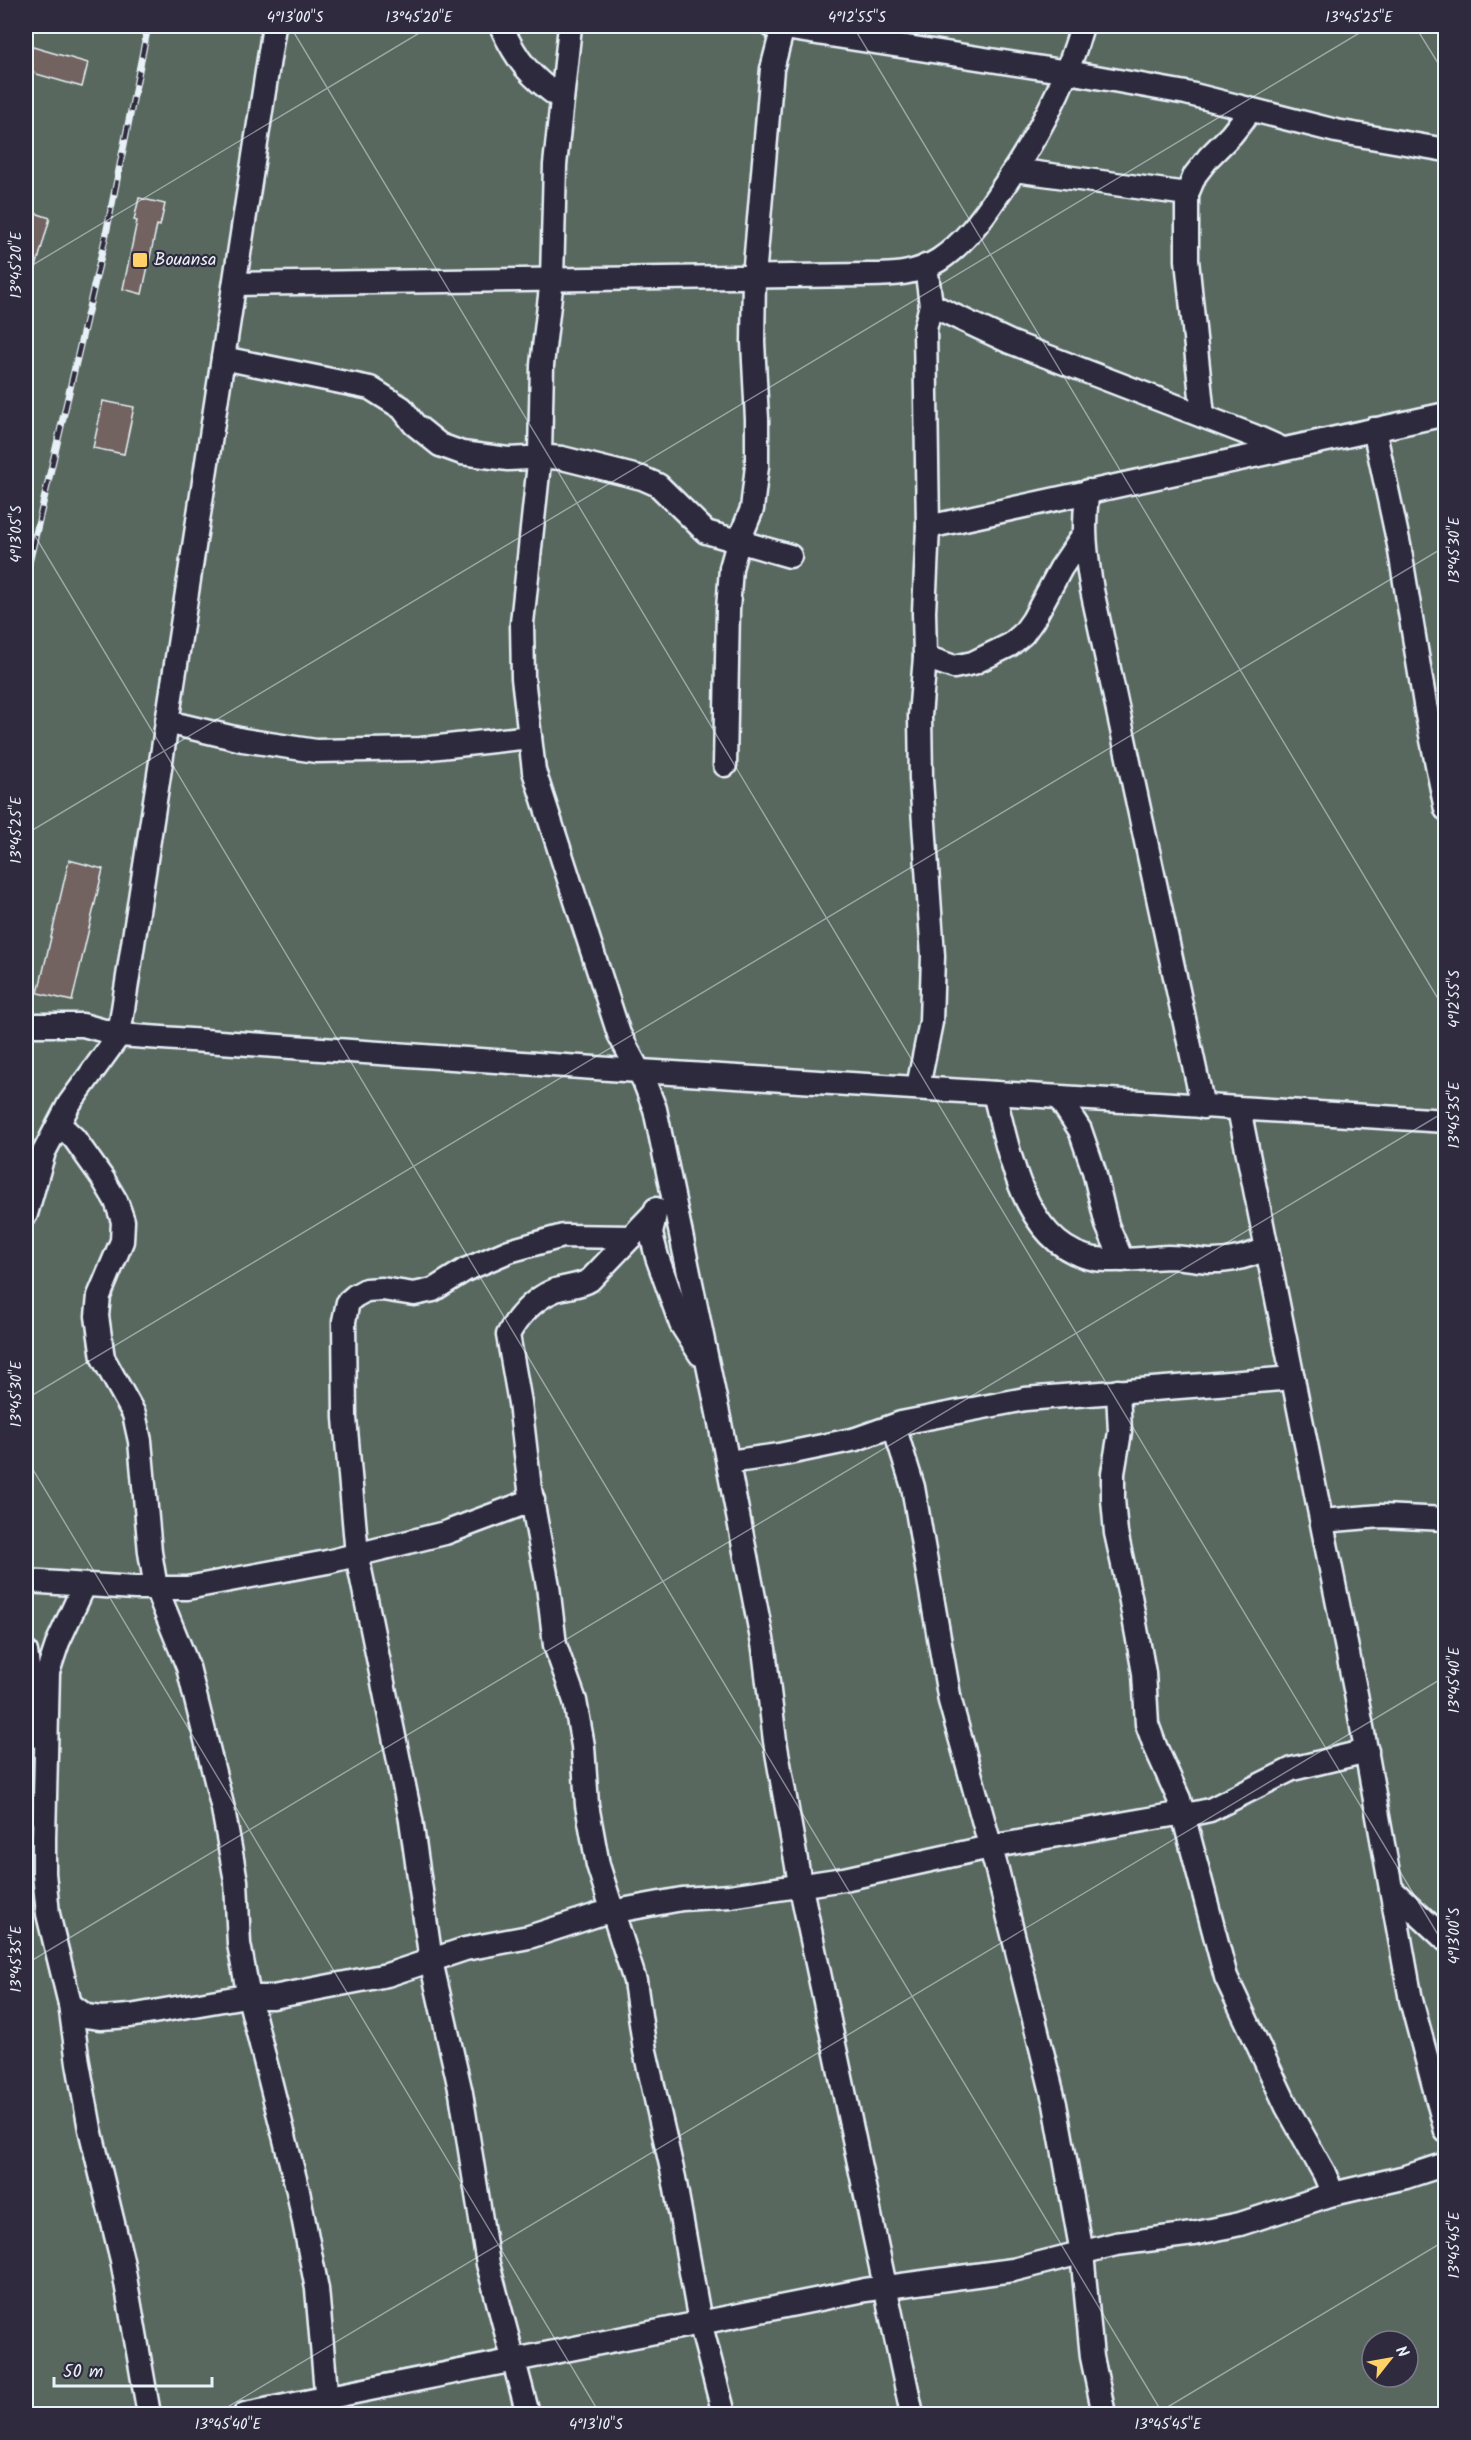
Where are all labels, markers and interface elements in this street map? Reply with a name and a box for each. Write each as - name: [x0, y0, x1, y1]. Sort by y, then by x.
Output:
- text: 4°13'00"S: [267, 6, 323, 30]
- text: 13°45'20"E: [386, 6, 454, 30]
- text: 4°12'55"S: [828, 6, 886, 30]
- text: 13°45'25"E: [1325, 6, 1394, 30]
- text: 13°45'20"E: [5, 230, 29, 298]
- place label: Bouansa: [154, 246, 216, 275]
- marker: Bouansa: [131, 251, 149, 269]
- text: 4°13'05"S: [5, 505, 29, 563]
- text: 13°45'30"E: [1443, 515, 1467, 583]
- text: 13°45'25"E: [5, 795, 29, 864]
- text: 4°12'55"S: [1443, 970, 1467, 1028]
- text: 13°45'35"E: [1443, 1080, 1467, 1149]
- text: 13°45'30"E: [5, 1359, 29, 1427]
- text: 13°45'40"E: [1443, 1646, 1467, 1713]
- text: 4°13'00"S: [1443, 1908, 1467, 1964]
- text: 13°45'35"E: [5, 1924, 29, 1993]
- text: 13°45'45"E: [1443, 2210, 1467, 2278]
- north arrow: [1360, 2329, 1420, 2389]
- text: N: [1388, 2341, 1415, 2363]
- scale bar: [54, 2350, 212, 2388]
- text: 50 m: [63, 2358, 103, 2387]
- text: 13°45'40"E: [195, 2413, 262, 2437]
- text: 4°13'10"S: [569, 2413, 623, 2437]
- text: 13°45'45"E: [1135, 2413, 1203, 2437]

